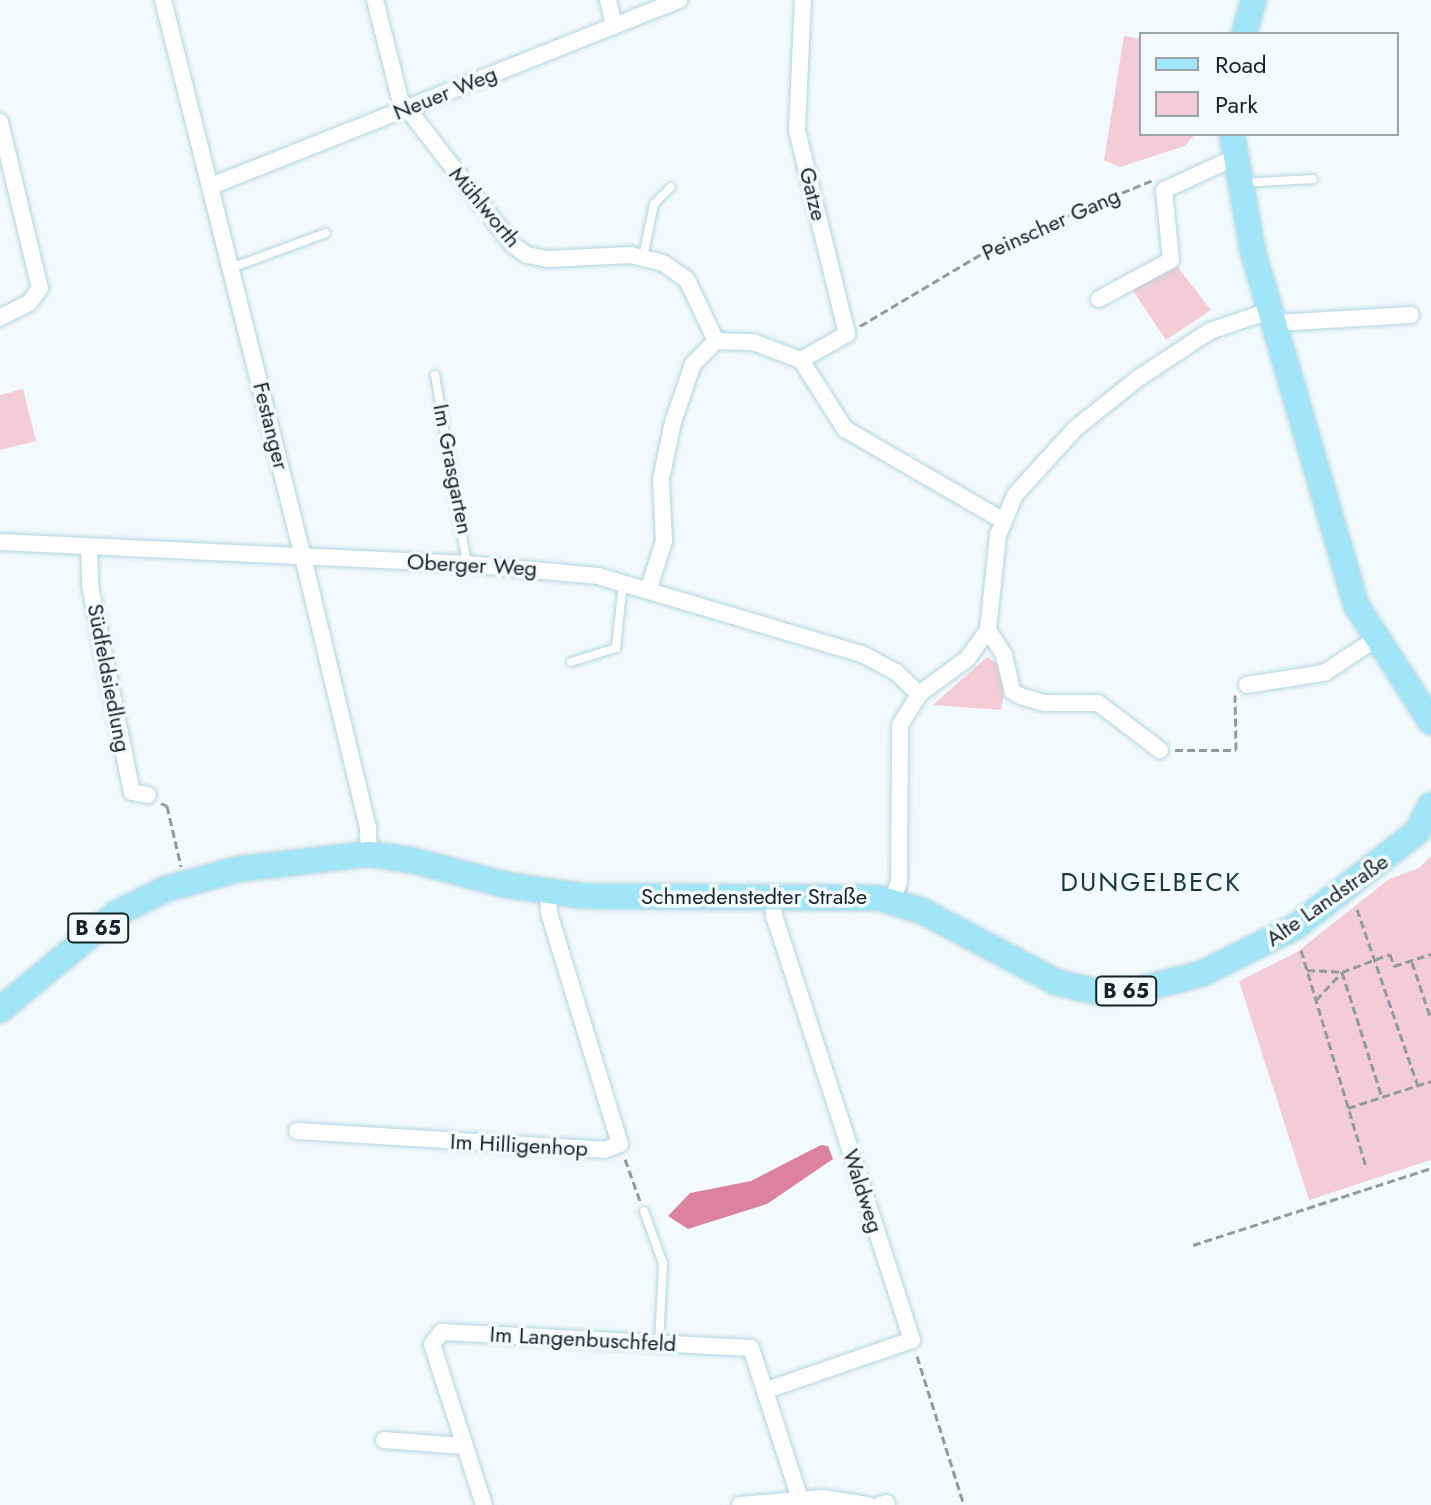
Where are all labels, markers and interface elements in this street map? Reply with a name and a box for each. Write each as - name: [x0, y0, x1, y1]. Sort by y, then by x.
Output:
- legend: [1139, 32, 1399, 136]
- text: Road: [1215, 47, 1267, 82]
- street label: Neuer Weg: [389, 60, 501, 126]
- text: Park: [1215, 87, 1258, 122]
- street label: Mühlworth: [444, 161, 526, 253]
- street label: Gatze: [794, 165, 832, 223]
- street label: Peinscher Gang: [978, 182, 1124, 266]
- street label: Festanger: [247, 379, 295, 473]
- street label: Im Grasgarten: [427, 402, 479, 536]
- street label: Oberger Weg: [406, 548, 538, 582]
- street label: Südfeldsiedlung: [82, 602, 136, 754]
- street label: Alte Landstraße: [1261, 848, 1393, 952]
- district label: DUNGELBECK: [1060, 867, 1242, 899]
- street label: Schmedenstedter Straße: [641, 884, 867, 910]
- road number: B 65: [66, 912, 130, 944]
- road number: B 65: [1094, 975, 1158, 1007]
- street label: Im Hilligenhop: [449, 1128, 589, 1162]
- street label: Waldweg: [837, 1146, 889, 1236]
- street label: Im Langenbuschfeld: [489, 1321, 677, 1357]

